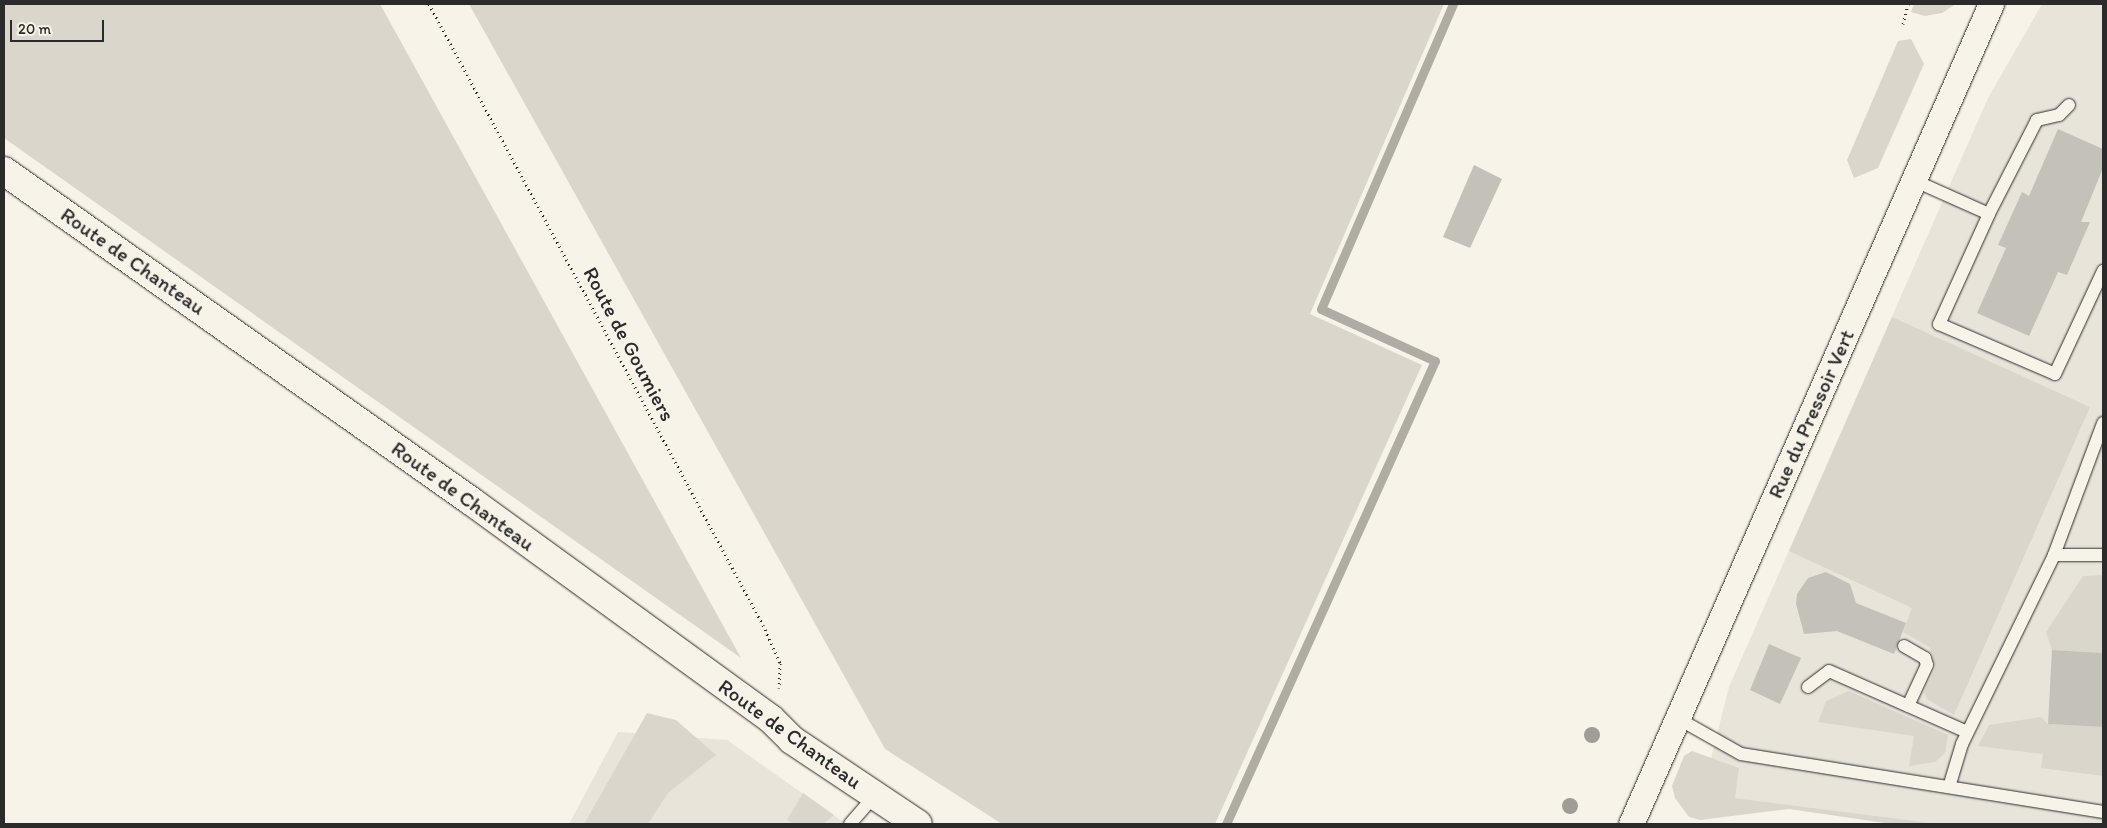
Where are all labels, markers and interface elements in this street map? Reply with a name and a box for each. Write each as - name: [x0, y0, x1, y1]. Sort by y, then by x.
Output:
- scale bar: [12, 10, 106, 42]
- text: 20 m: [18, 20, 51, 38]
- street label: Route de Chanteau: [56, 202, 210, 320]
- street label: Route de Goumiers: [578, 263, 680, 425]
- street label: Rue du Pressoir Vert: [1762, 325, 1860, 503]
- street label: Route de Chanteau: [386, 436, 540, 556]
- street label: Route de Chanteau: [713, 674, 867, 794]

